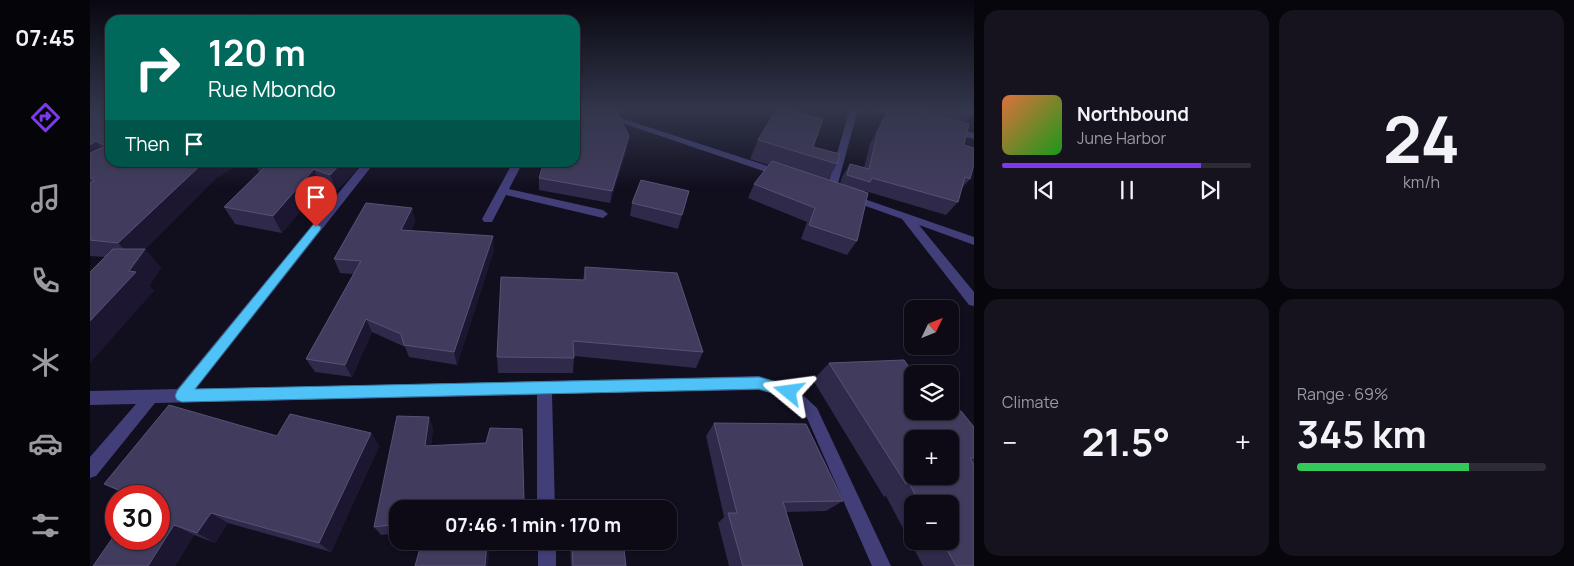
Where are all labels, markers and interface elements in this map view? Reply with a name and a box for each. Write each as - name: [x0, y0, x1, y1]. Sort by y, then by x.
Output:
- text: 07:45: [15, 23, 75, 53]
- text: 120 m: [208, 29, 306, 77]
- icon: right: [125, 35, 190, 100]
- text: Rue Mbondo: [208, 74, 336, 104]
- text: 24: [1383, 94, 1460, 183]
- icon: directions: [28, 100, 63, 135]
- text: Northbound: [1077, 101, 1189, 127]
- text: June Harbor: [1077, 127, 1166, 149]
- icon: arrive: [180, 130, 208, 158]
- text: Then: [125, 131, 170, 157]
- text: km/h: [1403, 171, 1440, 193]
- pin: [295, 176, 337, 227]
- icon: previous: [1030, 176, 1058, 204]
- icon: pause: [1113, 176, 1141, 204]
- icon: next: [1196, 176, 1224, 204]
- icon: music: [28, 181, 63, 216]
- icon: arrive: [302, 183, 330, 211]
- icon: phone: [28, 263, 63, 298]
- north arrow: [904, 300, 959, 355]
- map controls: [904, 300, 959, 550]
- icon: climate: [28, 345, 63, 380]
- position arrow: [762, 365, 814, 417]
- button: layers: [904, 365, 959, 420]
- text: Range · 69%: [1297, 383, 1388, 405]
- text: Climate: [1002, 391, 1059, 413]
- text: 345 km: [1297, 407, 1427, 459]
- text: 21.5°: [1082, 415, 1170, 467]
- text: −: [1002, 423, 1017, 461]
- text: +: [1235, 423, 1251, 461]
- icon: car: [28, 426, 63, 461]
- button: +: [904, 430, 959, 485]
- speed limit sign: 30: [105, 485, 170, 550]
- button: −: [904, 495, 959, 550]
- icon: filters: [28, 508, 63, 543]
- text: 07:46 · 1 min · 170 m: [445, 512, 621, 538]

